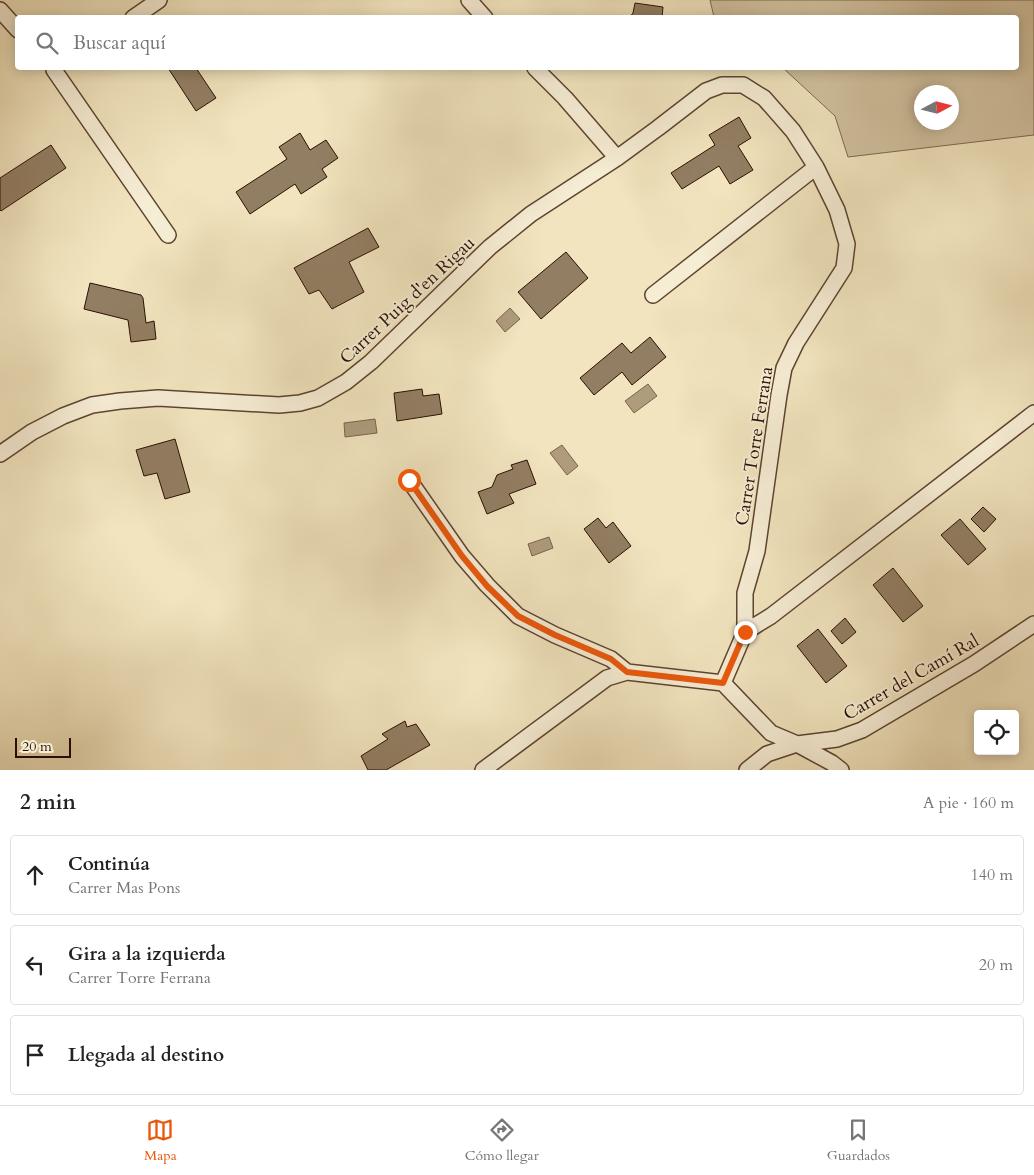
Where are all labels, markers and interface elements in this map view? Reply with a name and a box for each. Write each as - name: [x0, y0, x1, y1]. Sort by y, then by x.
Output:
- search box: [15, 15, 1019, 70]
- icon: search: [33, 29, 61, 57]
- text: Buscar aquí: [73, 30, 166, 56]
- north arrow: [914, 85, 959, 130]
- street label: Carrer Puig d'en Rigau: [334, 231, 481, 370]
- street label: Carrer Torre Ferrana: [730, 365, 779, 527]
- route start: [398, 469, 421, 492]
- route end: [734, 621, 757, 644]
- street label: Carrer del Camí Ral: [839, 628, 984, 726]
- map controls: [974, 710, 1019, 755]
- button: locate: [974, 710, 1019, 755]
- scale bar: [15, 735, 71, 758]
- text: 20 m: [22, 737, 52, 756]
- text: 2 min: [20, 788, 76, 817]
- text: A pie · 160 m: [923, 792, 1014, 814]
- text: Continúa: [68, 851, 150, 877]
- icon: ahead: [21, 861, 49, 889]
- text: 140 m: [971, 864, 1013, 886]
- text: Carrer Mas Pons: [68, 877, 180, 899]
- text: Gira a la izquierda: [68, 941, 226, 967]
- icon: left: [21, 951, 49, 979]
- text: 20 m: [979, 954, 1013, 976]
- text: Carrer Torre Ferrana: [68, 967, 211, 989]
- icon: arrive: [21, 1041, 49, 1069]
- text: Llegada al destino: [68, 1042, 224, 1068]
- tab: Mapa: [144, 1116, 177, 1165]
- tab: Cómo llegar: [465, 1116, 539, 1165]
- tab: Guardados: [827, 1116, 890, 1165]

